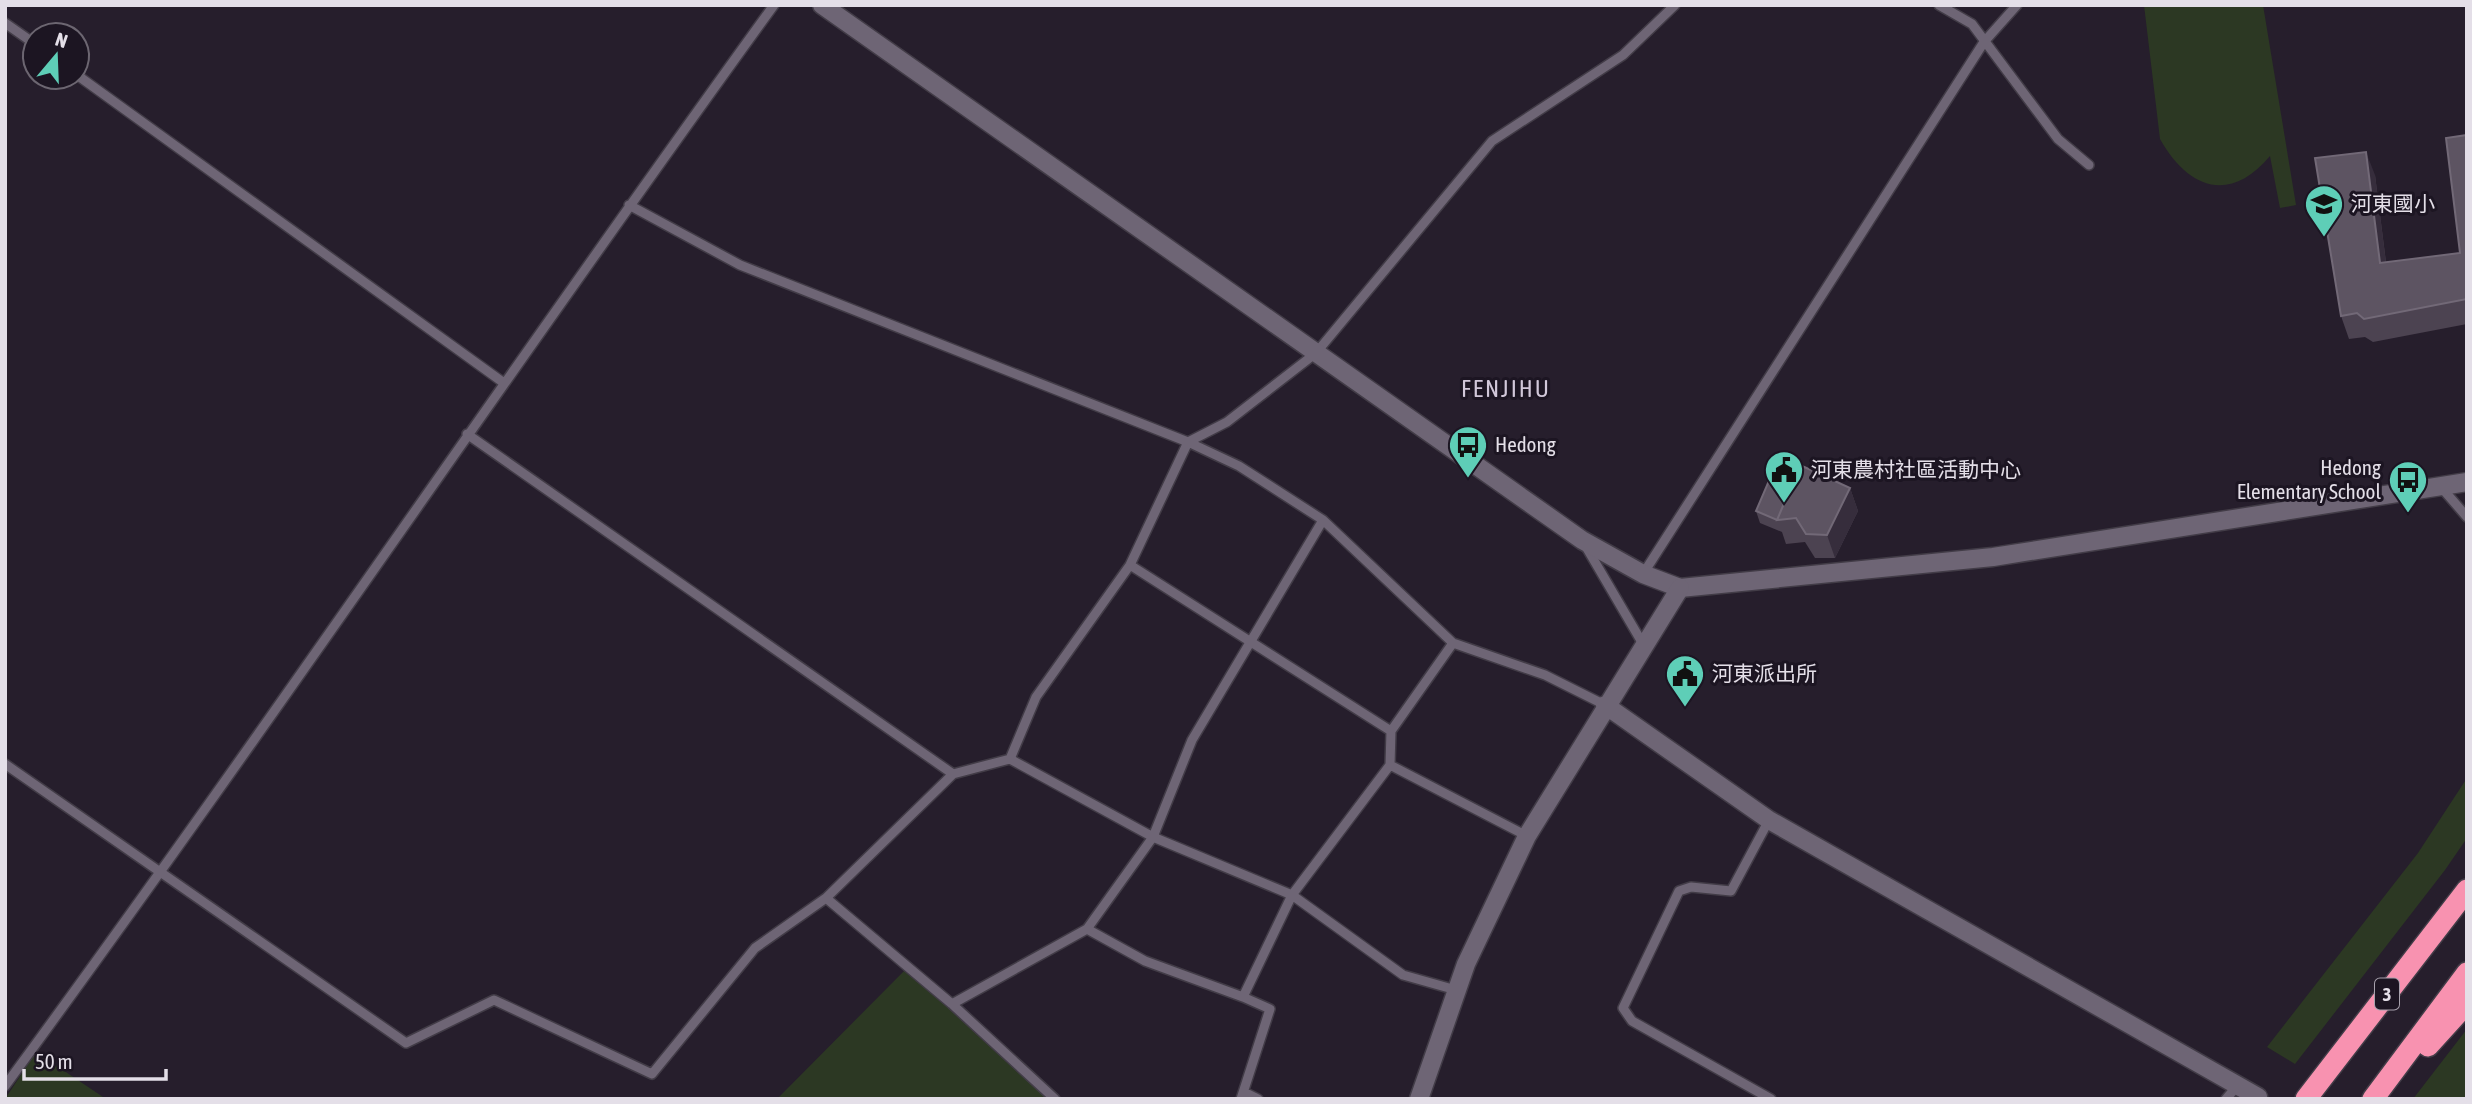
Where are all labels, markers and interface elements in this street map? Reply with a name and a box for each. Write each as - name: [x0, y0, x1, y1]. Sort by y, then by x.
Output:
- north arrow: [21, 21, 91, 91]
- text: N: [53, 28, 70, 52]
- school or university icon: 河東國小: [2303, 183, 2345, 238]
- place label: 河東國小: [2351, 191, 2435, 215]
- district label: FENJIHU: [1461, 375, 1551, 402]
- bus stop icon: Hedong: [1447, 424, 1489, 479]
- place label: Hedong: [1495, 432, 1556, 456]
- public building icon: 河東農村社區活動中心: [1763, 449, 1805, 504]
- place label: Hedong Elementary School: [2237, 455, 2381, 503]
- place label: 河東農村社區活動中心: [1811, 457, 2021, 481]
- bus stop icon: Hedong Elementary School: [2387, 459, 2429, 514]
- public building icon: 河東派出所: [1664, 653, 1706, 708]
- place label: 河東派出所: [1712, 661, 1817, 685]
- road number: 3: [2375, 978, 2399, 1010]
- scale bar: [24, 1038, 166, 1082]
- text: 50 m: [35, 1049, 73, 1073]

